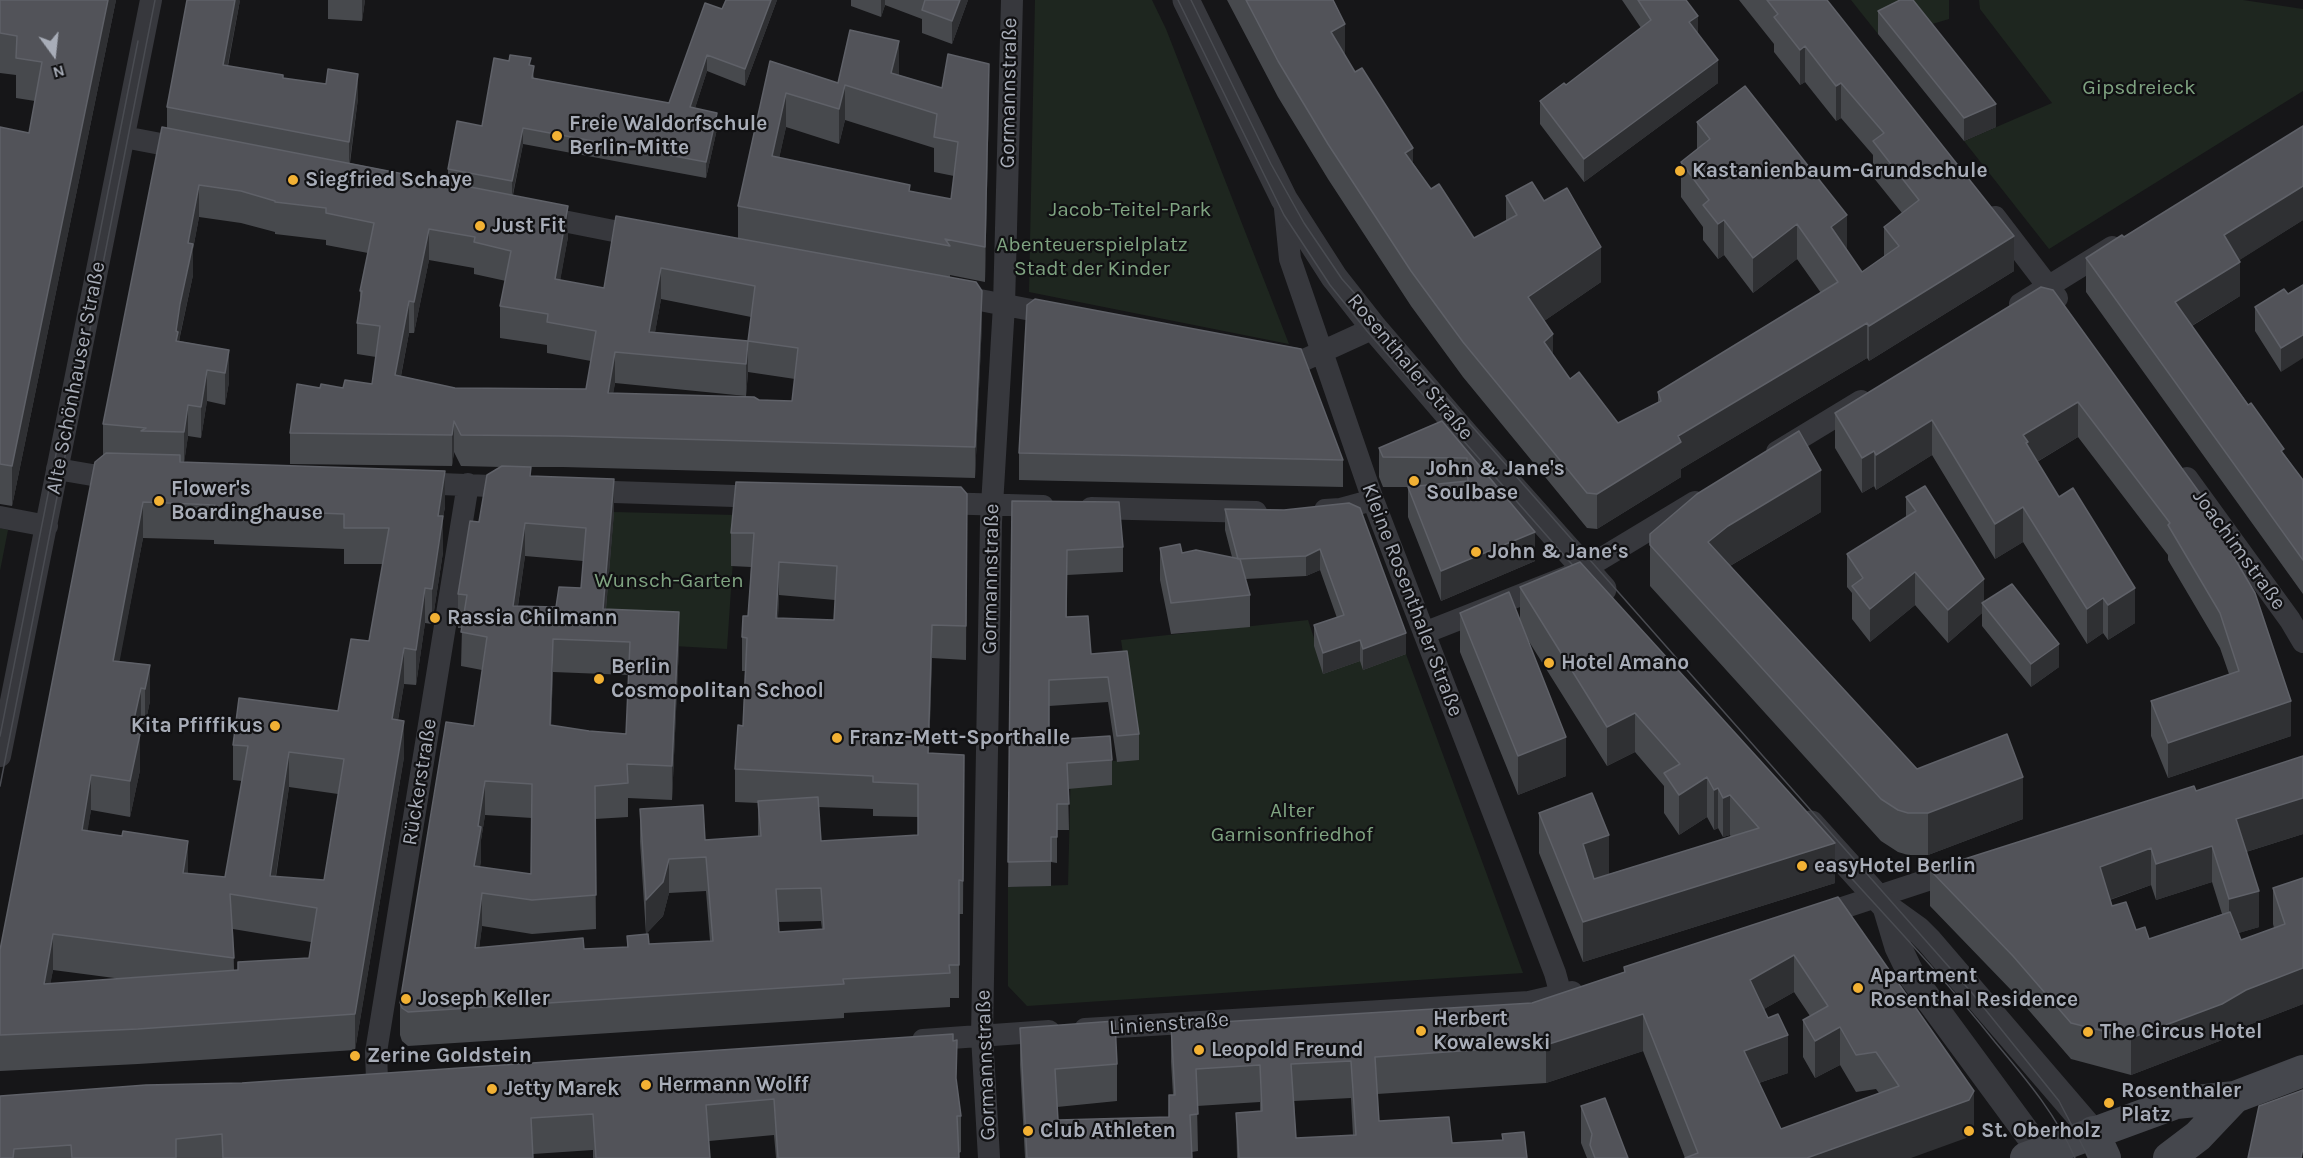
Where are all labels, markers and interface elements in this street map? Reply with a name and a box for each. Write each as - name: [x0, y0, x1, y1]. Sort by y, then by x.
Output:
- street label: Gormannstraße: [995, 17, 1023, 169]
- north arrow: [24, 24, 84, 84]
- text: N: [51, 61, 67, 83]
- park label: Gipsdreieck: [2082, 75, 2196, 101]
- place label: Freie Waldorfschule Berlin-Mitte: [569, 111, 767, 161]
- marker: Freie Waldorfschule Berlin-Mitte: [550, 129, 564, 143]
- place label: Kastanienbaum-Grundschule: [1692, 158, 1988, 184]
- marker: Kastanienbaum-Grundschule: [1673, 164, 1687, 178]
- place label: Siegfried Schaye: [305, 167, 472, 193]
- marker: Siegfried Schaye: [286, 173, 300, 187]
- park label: Jacob-Teitel-Park: [1049, 197, 1211, 223]
- place label: Just Fit: [492, 213, 566, 239]
- marker: Just Fit: [473, 219, 487, 233]
- park label: Abenteuerspielplatz Stadt der Kinder: [996, 232, 1188, 282]
- street label: Alte Schönhauser Straße: [41, 259, 111, 497]
- street label: Rosenthaler Straße: [1341, 289, 1479, 445]
- place label: John & Jane's Soulbase: [1426, 456, 1565, 506]
- marker: John & Jane's Soulbase: [1407, 474, 1421, 488]
- place label: Flower's Boardinghause: [171, 476, 323, 526]
- street label: Kleine Rosenthaler Straße: [1356, 480, 1468, 720]
- street label: Joachimstraße: [2187, 485, 2291, 615]
- marker: Flower's Boardinghause: [152, 494, 166, 508]
- street label: Gormannstraße: [977, 503, 1005, 655]
- place label: John & Jane‘s: [1488, 539, 1629, 565]
- marker: John & Jane‘s: [1469, 545, 1483, 559]
- park label: Wunsch-Garten: [594, 568, 744, 594]
- place label: Rassia Chilmann: [447, 605, 617, 631]
- marker: Rassia Chilmann: [428, 611, 442, 625]
- place label: Hotel Amano: [1561, 650, 1689, 676]
- place label: Berlin Cosmopolitan School: [611, 654, 824, 704]
- marker: Hotel Amano: [1542, 656, 1556, 670]
- marker: Berlin Cosmopolitan School: [592, 672, 606, 686]
- place label: Kita Pfiffikus: [131, 713, 263, 739]
- street label: Rückerstraße: [398, 717, 442, 847]
- marker: Kita Pfiffikus: [268, 719, 282, 733]
- place label: Franz-Mett-Sporthalle: [849, 725, 1070, 751]
- marker: Franz-Mett-Sporthalle: [830, 731, 844, 745]
- park label: Alter Garnisonfriedhof: [1211, 798, 1373, 848]
- place label: easyHotel Berlin: [1814, 853, 1976, 879]
- marker: easyHotel Berlin: [1795, 859, 1809, 873]
- place label: Apartment Rosenthal Residence: [1870, 963, 2078, 1013]
- marker: Apartment Rosenthal Residence: [1851, 981, 1865, 995]
- place label: Joseph Keller: [418, 986, 550, 1012]
- street label: Gormannstraße: [971, 989, 1001, 1141]
- marker: Joseph Keller: [399, 992, 413, 1006]
- place label: Herbert Kowalewski: [1433, 1006, 1551, 1056]
- street label: Linienstraße: [1108, 1007, 1230, 1041]
- place label: The Circus Hotel: [2100, 1019, 2262, 1045]
- marker: Herbert Kowalewski: [1414, 1024, 1428, 1038]
- marker: The Circus Hotel: [2081, 1025, 2095, 1039]
- place label: Leopold Freund: [1211, 1037, 1364, 1063]
- place label: Zerine Goldstein: [367, 1043, 532, 1069]
- marker: Leopold Freund: [1192, 1043, 1206, 1057]
- marker: Zerine Goldstein: [348, 1049, 362, 1063]
- place label: Hermann Wolff: [658, 1072, 809, 1098]
- place label: Jetty Marek: [504, 1076, 619, 1102]
- marker: Hermann Wolff: [639, 1078, 653, 1092]
- place label: Rosenthaler Platz: [2121, 1078, 2241, 1128]
- marker: Jetty Marek: [485, 1082, 499, 1096]
- marker: Rosenthaler Platz: [2102, 1096, 2116, 1110]
- place label: Club Athleten: [1040, 1118, 1176, 1144]
- place label: St. Oberholz: [1981, 1118, 2101, 1144]
- marker: Club Athleten: [1021, 1124, 1035, 1138]
- marker: St. Oberholz: [1962, 1124, 1976, 1138]

